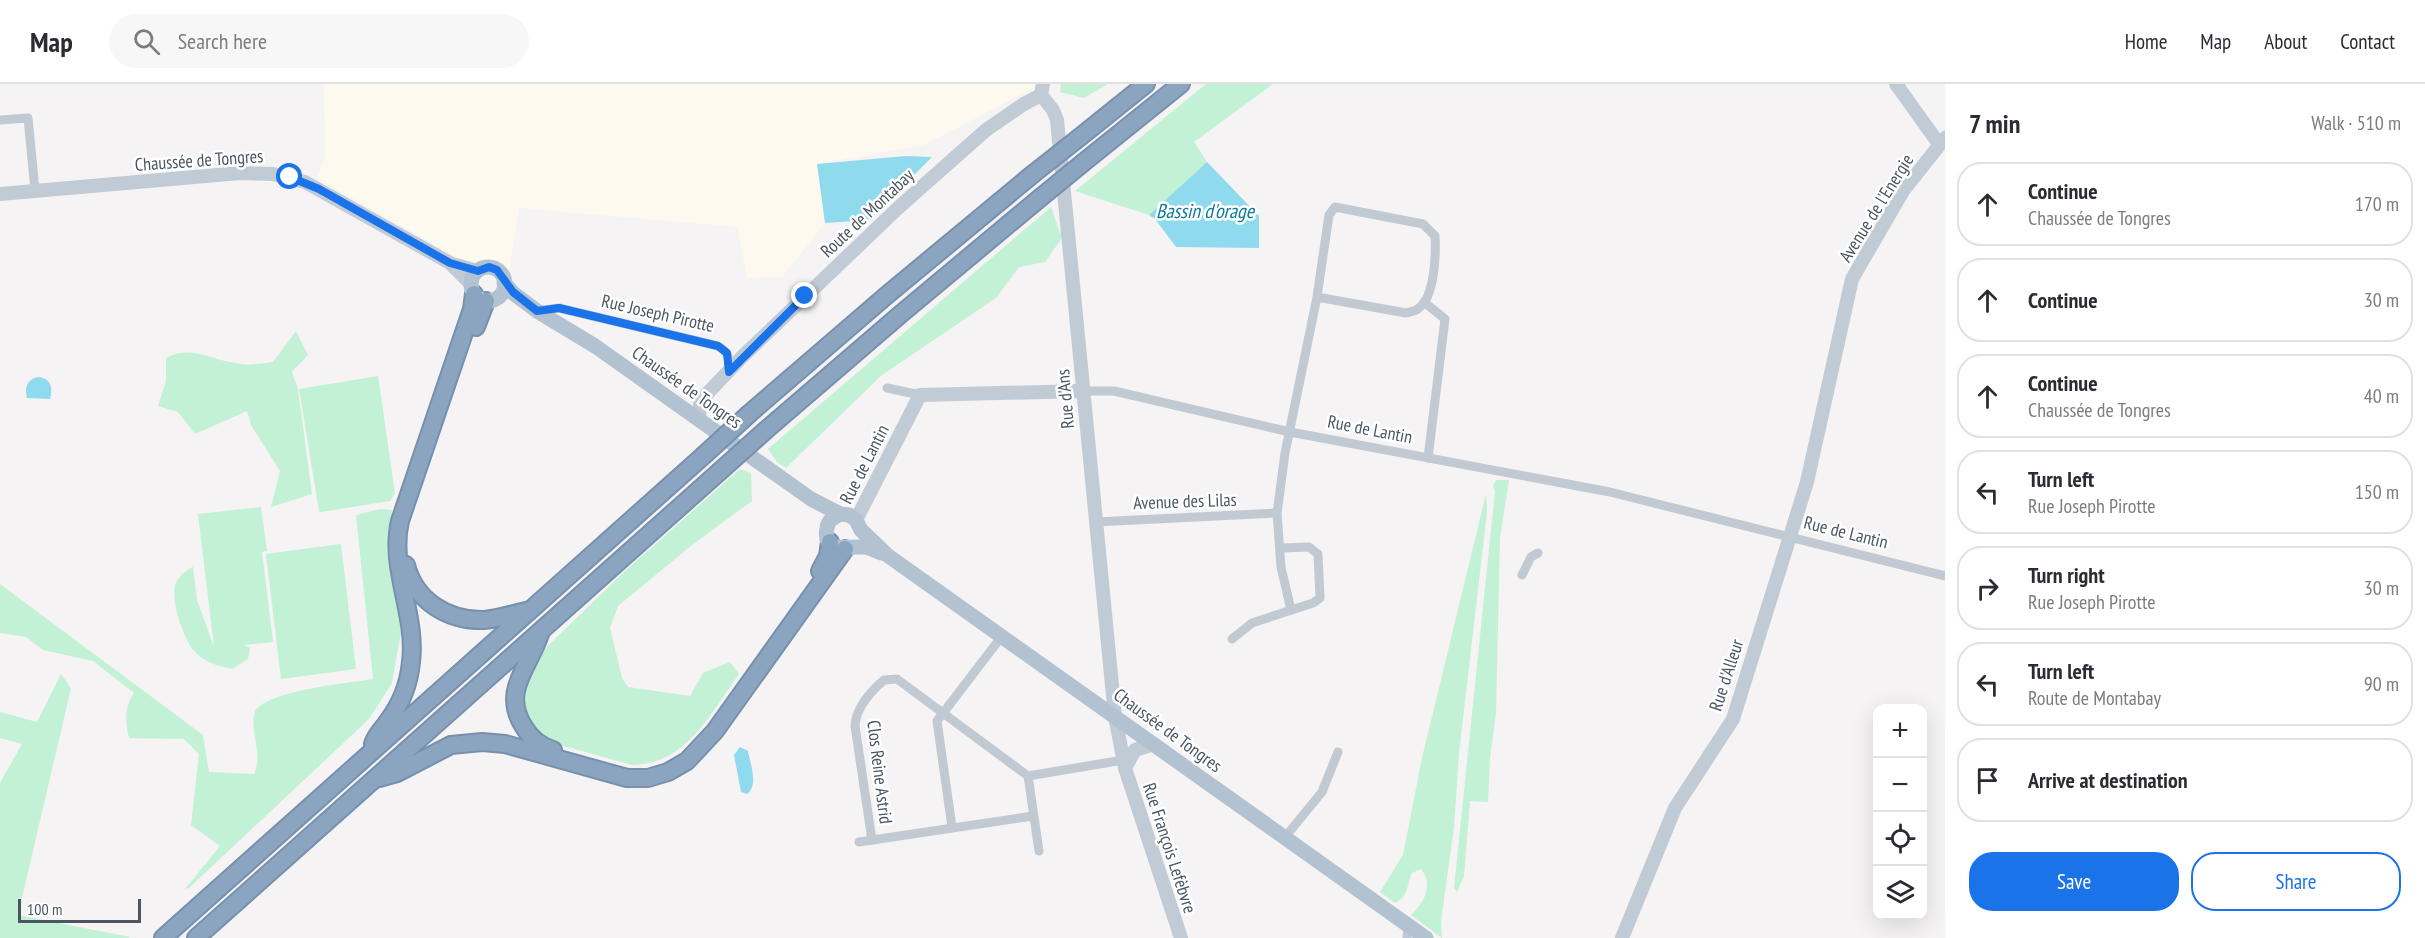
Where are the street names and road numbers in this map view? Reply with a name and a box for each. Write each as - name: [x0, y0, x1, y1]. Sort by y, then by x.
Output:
- street label: Chaussée de Tongres: [134, 144, 264, 176]
- street label: Avenue de l'Energie: [1834, 150, 1918, 266]
- street label: Route de Montabay: [815, 164, 919, 262]
- street label: Rue Joseph Pirotte: [599, 289, 717, 337]
- street label: Chaussée de Tongres: [628, 341, 746, 433]
- street label: Rue d'Ans: [1051, 368, 1079, 430]
- street label: Rue de Lantin: [1326, 410, 1414, 448]
- street label: Rue de Lantin: [834, 421, 894, 507]
- street label: Avenue des Lilas: [1133, 488, 1237, 514]
- street label: Rue de Lantin: [1802, 510, 1890, 554]
- street label: Rue d'Alleur: [1704, 636, 1748, 714]
- street label: Chaussée de Tongres: [1109, 683, 1227, 777]
- street label: Clos Reine Astrid: [862, 719, 898, 825]
- street label: Rue François Lefèbvre: [1138, 780, 1202, 916]

